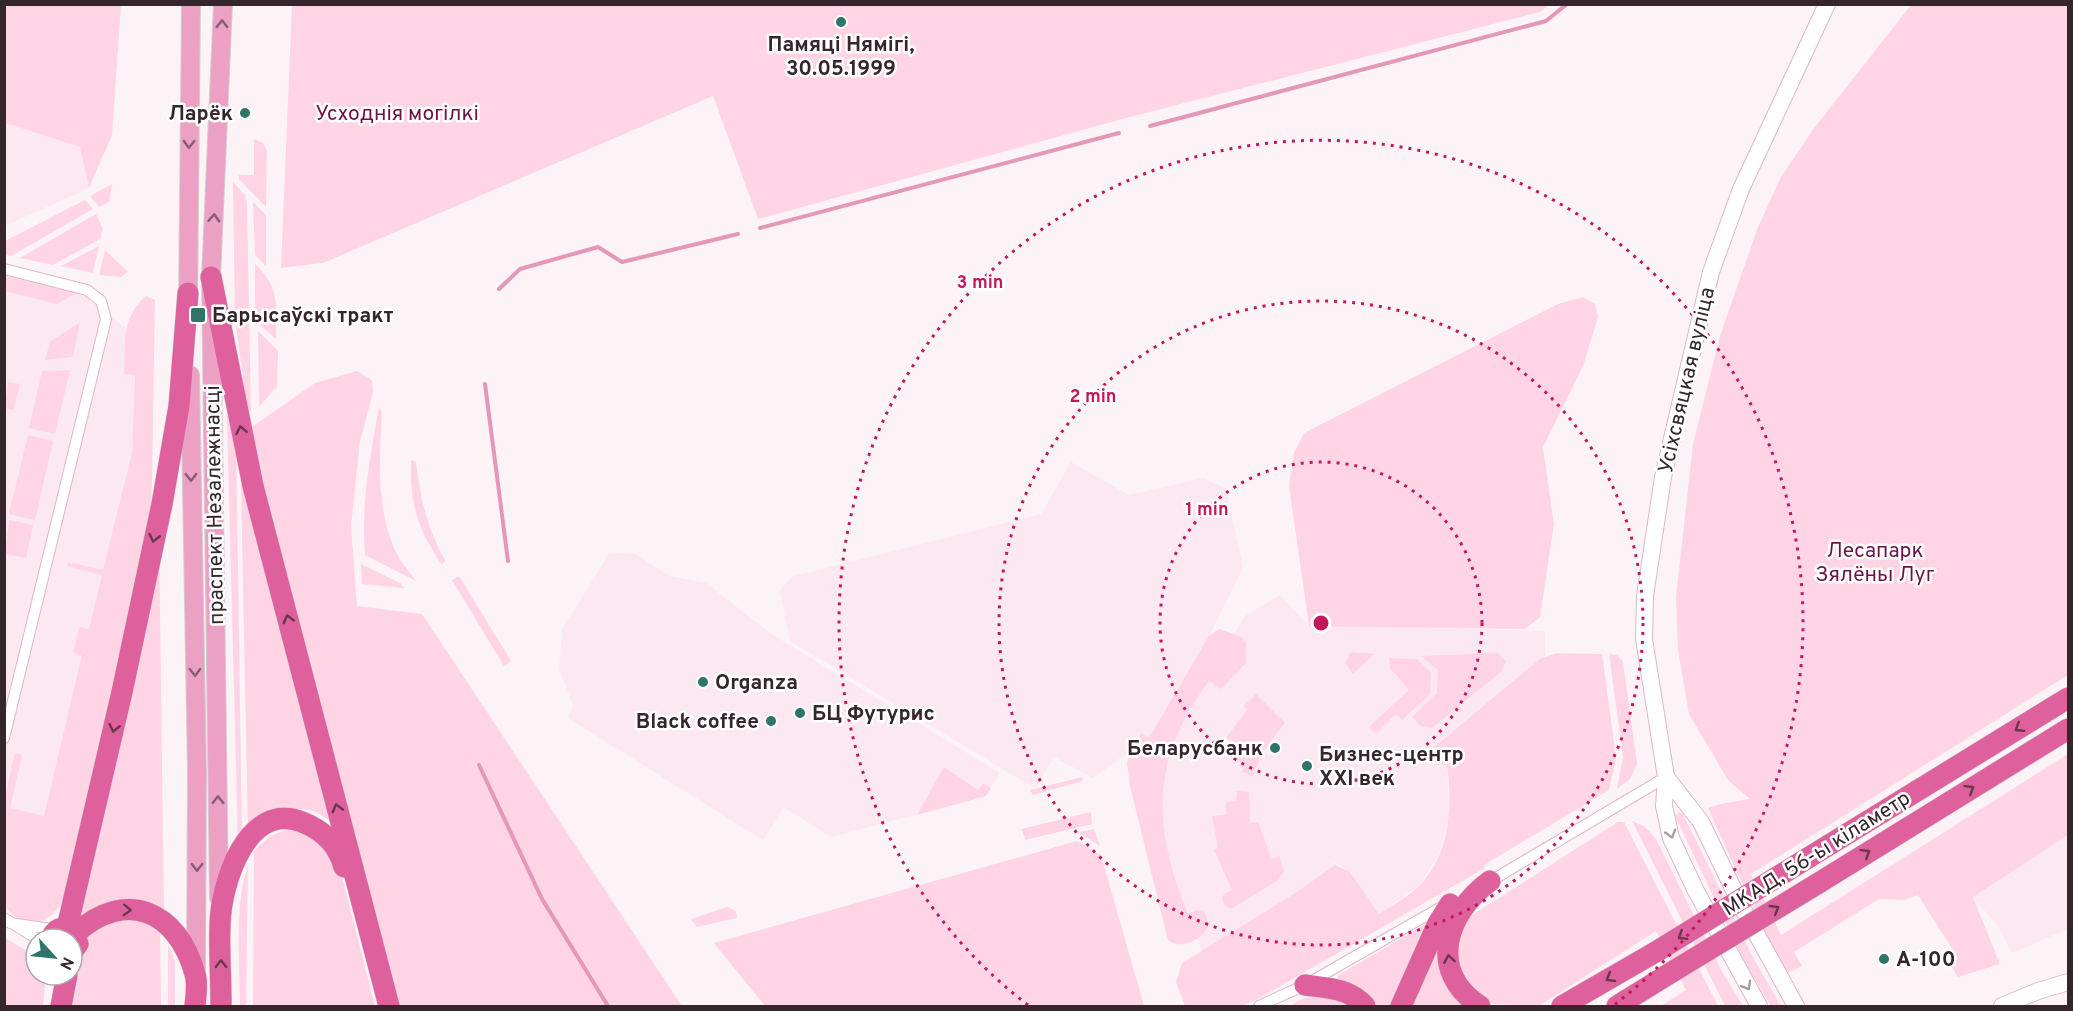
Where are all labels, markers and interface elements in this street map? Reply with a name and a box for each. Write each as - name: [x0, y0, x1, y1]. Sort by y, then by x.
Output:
- marker: Памяці Нямігі, 30.05.1999: [834, 15, 848, 29]
- one-way arrow: [216, 19, 228, 28]
- place label: Памяці Нямігі, 30.05.1999: [768, 32, 914, 83]
- place label: Ларёк: [168, 101, 233, 128]
- park label: Усходнія могілкі: [315, 101, 479, 128]
- marker: Ларёк: [238, 106, 252, 120]
- one-way arrow: [183, 139, 195, 148]
- one-way arrow: [207, 214, 220, 223]
- text: 3 min: [957, 272, 1003, 295]
- street label: Усіхсвяцкая вуліца: [1653, 285, 1722, 476]
- place label: Барысаўскі тракт: [212, 303, 393, 330]
- marker: Барысаўскі тракт: [189, 306, 207, 324]
- street label: праспект Незалежнасці: [200, 385, 231, 625]
- text: 2 min: [1069, 386, 1117, 409]
- one-way arrow: [235, 425, 248, 435]
- one-way arrow: [185, 473, 198, 482]
- text: 1 min: [1185, 499, 1229, 522]
- one-way arrow: [148, 532, 161, 542]
- park label: Лесапарк Зялёны Луг: [1815, 538, 1935, 589]
- centre of rings: [1311, 613, 1331, 633]
- one-way arrow: [282, 614, 295, 624]
- one-way arrow: [189, 668, 201, 677]
- place label: Organza: [715, 670, 798, 697]
- marker: Organza: [696, 675, 710, 689]
- place label: БЦ Футурис: [812, 701, 935, 728]
- marker: БЦ Футурис: [793, 706, 807, 720]
- place label: Black coffee: [636, 709, 759, 736]
- marker: Black coffee: [764, 714, 778, 728]
- one-way arrow: [2015, 721, 2025, 733]
- one-way arrow: [108, 723, 121, 733]
- place label: Беларусбанк: [1127, 736, 1263, 763]
- marker: Беларусбанк: [1268, 741, 1282, 755]
- place label: Бизнес-центр XXI век: [1319, 742, 1464, 793]
- marker: Бизнес-центр XXI век: [1300, 759, 1314, 773]
- one-way arrow: [1964, 784, 1974, 796]
- street label: МКАД, 56-ы кіламетр: [1718, 785, 1916, 923]
- one-way arrow: [212, 795, 224, 804]
- one-way arrow: [332, 803, 344, 814]
- one-way arrow: [1664, 828, 1676, 839]
- one-way arrow: [1860, 848, 1870, 860]
- one-way arrow: [190, 863, 203, 872]
- one-way arrow: [122, 903, 131, 916]
- one-way arrow: [1769, 905, 1780, 916]
- north arrow: [24, 927, 84, 987]
- one-way arrow: [1678, 929, 1688, 941]
- place label: A-100: [1896, 947, 1956, 974]
- marker: A-100: [1877, 952, 1891, 966]
- text: N: [54, 953, 77, 973]
- one-way arrow: [1444, 954, 1456, 964]
- one-way arrow: [214, 959, 227, 968]
- one-way arrow: [1606, 971, 1616, 983]
- one-way arrow: [1740, 980, 1751, 990]

